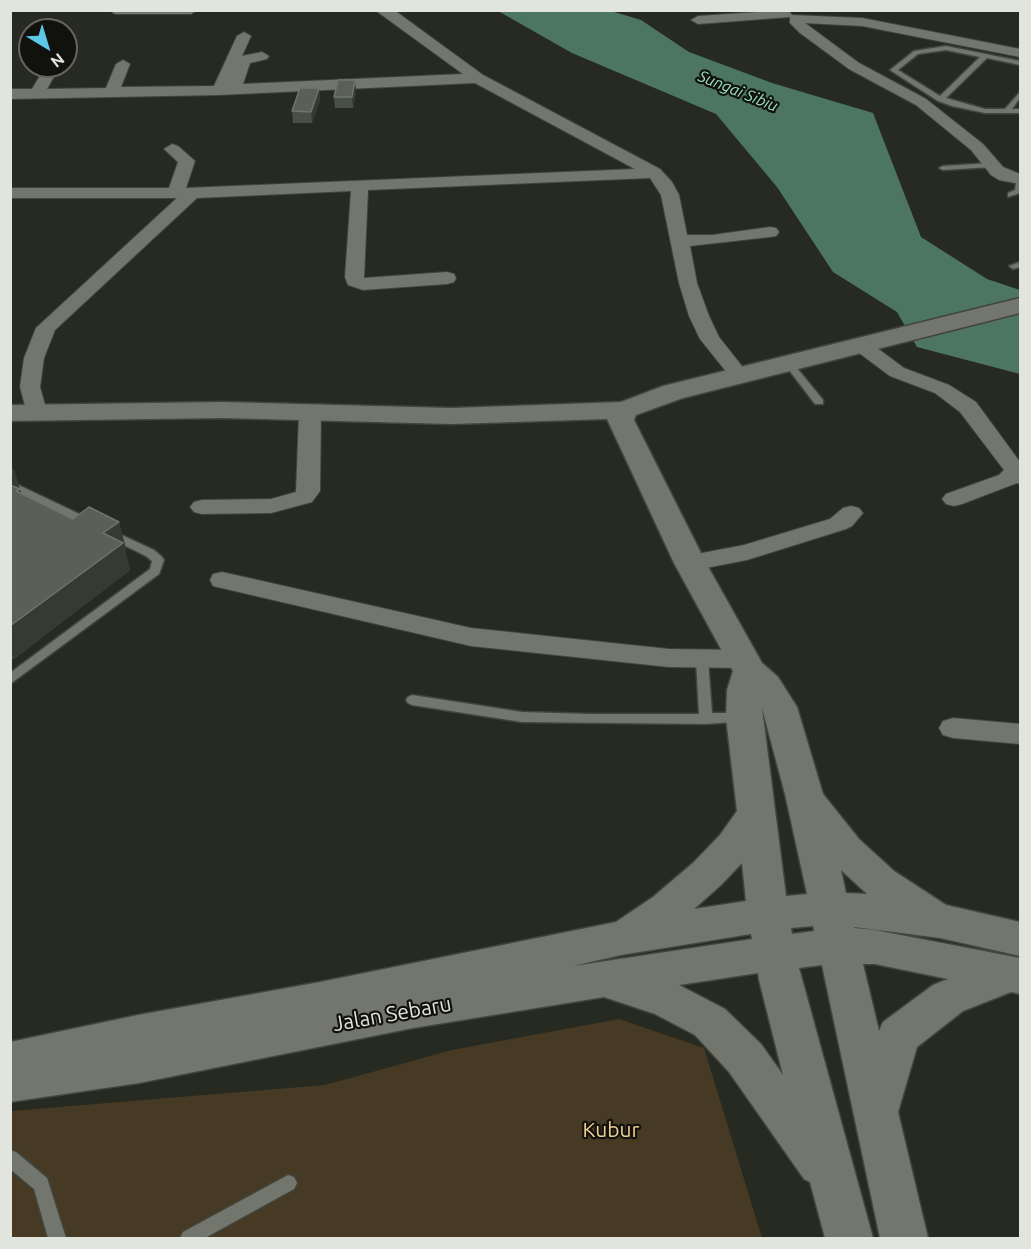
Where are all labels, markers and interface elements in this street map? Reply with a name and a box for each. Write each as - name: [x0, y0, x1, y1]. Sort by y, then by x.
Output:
- north arrow: [18, 18, 78, 78]
- text: N: [48, 50, 68, 71]
- water label: Sungai Sibiu: [695, 66, 781, 116]
- street label: Jalan Sebaru: [331, 991, 453, 1037]
- park label: Kubur: [583, 1117, 639, 1143]

